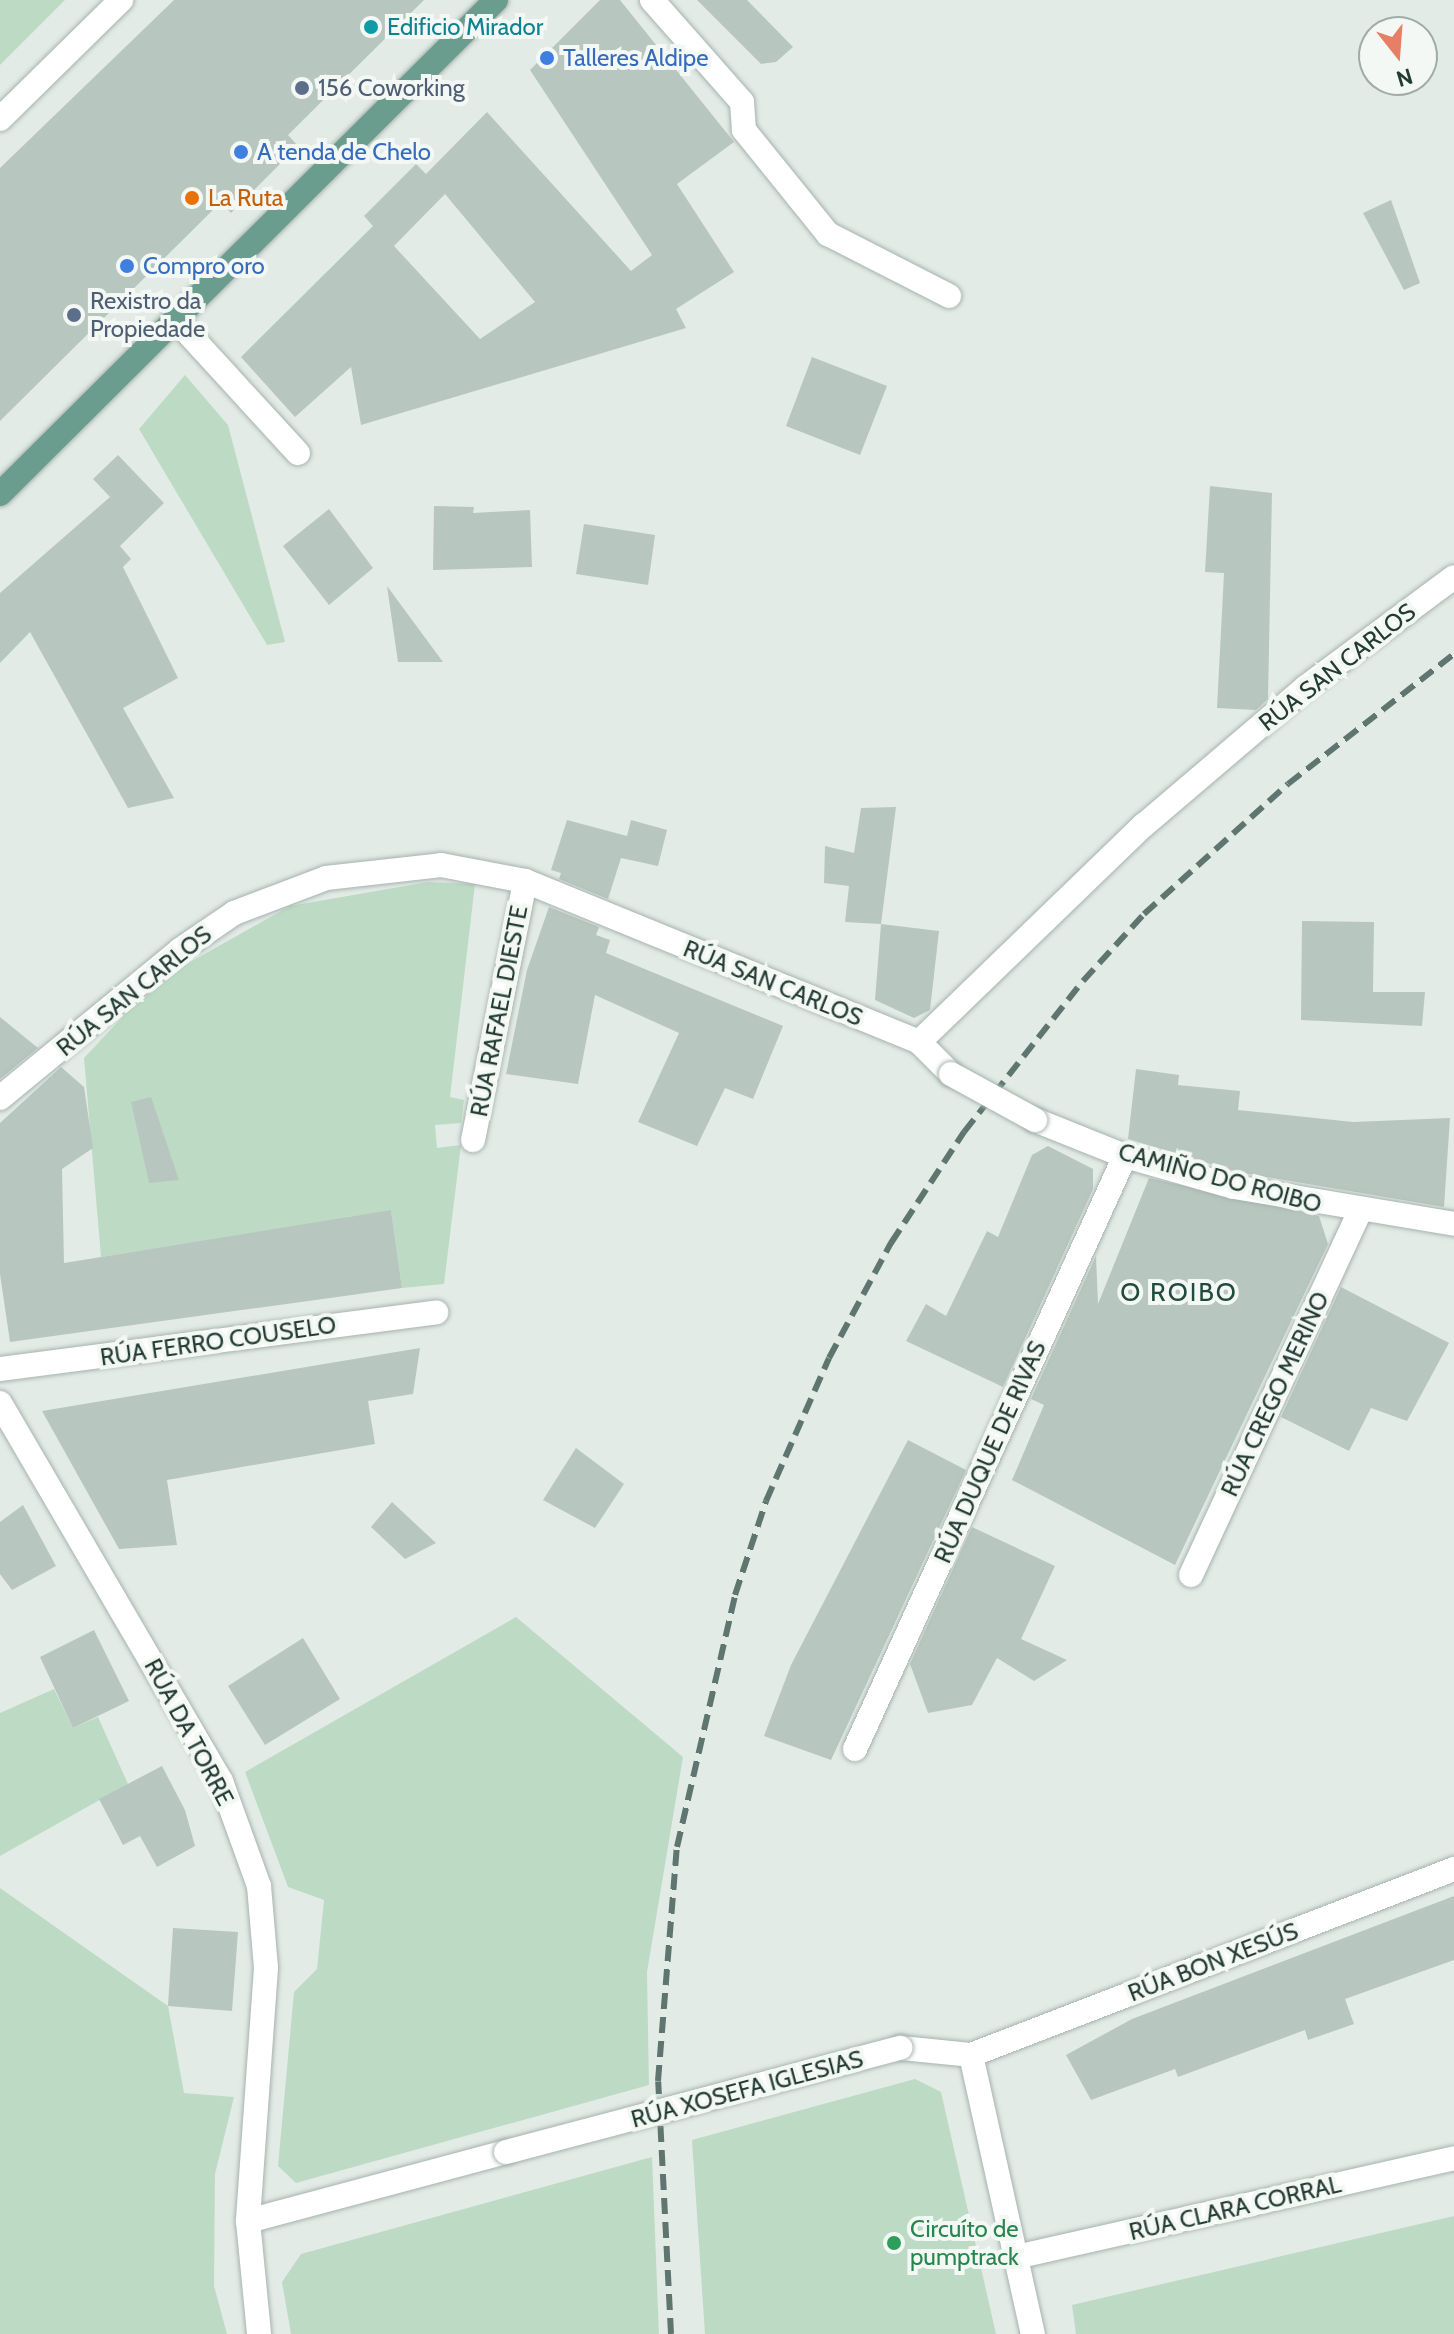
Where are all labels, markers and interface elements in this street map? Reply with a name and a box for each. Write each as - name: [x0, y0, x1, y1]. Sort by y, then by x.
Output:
- place label: Edificio Mirador: [387, 13, 543, 41]
- north arrow: [1358, 16, 1438, 96]
- marker: Edificio Mirador: [362, 18, 380, 36]
- place label: Talleres Aldipe: [563, 44, 708, 72]
- marker: Talleres Aldipe: [538, 49, 556, 67]
- text: N: [1393, 62, 1416, 93]
- place label: 156 Coworking: [318, 74, 465, 102]
- marker: 156 Coworking: [293, 79, 311, 97]
- place label: A tenda de Chelo: [257, 138, 431, 166]
- marker: A tenda de Chelo: [232, 143, 250, 161]
- place label: La Ruta: [208, 184, 283, 212]
- marker: La Ruta: [183, 189, 201, 207]
- place label: Compro oro: [143, 252, 265, 280]
- marker: Compro oro: [118, 257, 136, 275]
- place label: Rexistro da Propiedade: [90, 287, 205, 343]
- marker: Rexistro da Propiedade: [65, 306, 83, 324]
- street label: RÚA SAN CARLOS: [1253, 597, 1421, 737]
- street label: RÚA RAFAEL DIESTE: [464, 903, 534, 1119]
- street label: RÚA SAN CARLOS: [51, 920, 217, 1062]
- street label: RÚA SAN CARLOS: [679, 934, 867, 1032]
- street label: CAMIÑO DO ROIBO: [1115, 1137, 1325, 1219]
- district label: O ROIBO: [1120, 1277, 1238, 1309]
- street label: RÚA CREGO MERINO: [1215, 1287, 1335, 1501]
- street label: RÚA FERRO COUSELO: [98, 1310, 338, 1372]
- street label: RÚA DUQUE DE RIVAS: [928, 1337, 1052, 1567]
- street label: RÚA DA TORRE: [138, 1654, 240, 1810]
- street label: RÚA BON XESÚS: [1124, 1916, 1302, 2008]
- street label: RÚA XOSEFA IGLESIAS: [628, 2044, 866, 2134]
- street label: RÚA CLARA CORRAL: [1126, 2170, 1344, 2246]
- place label: Circuíto de pumptrack: [910, 2215, 1019, 2271]
- marker: Circuíto de pumptrack: [885, 2234, 903, 2252]

